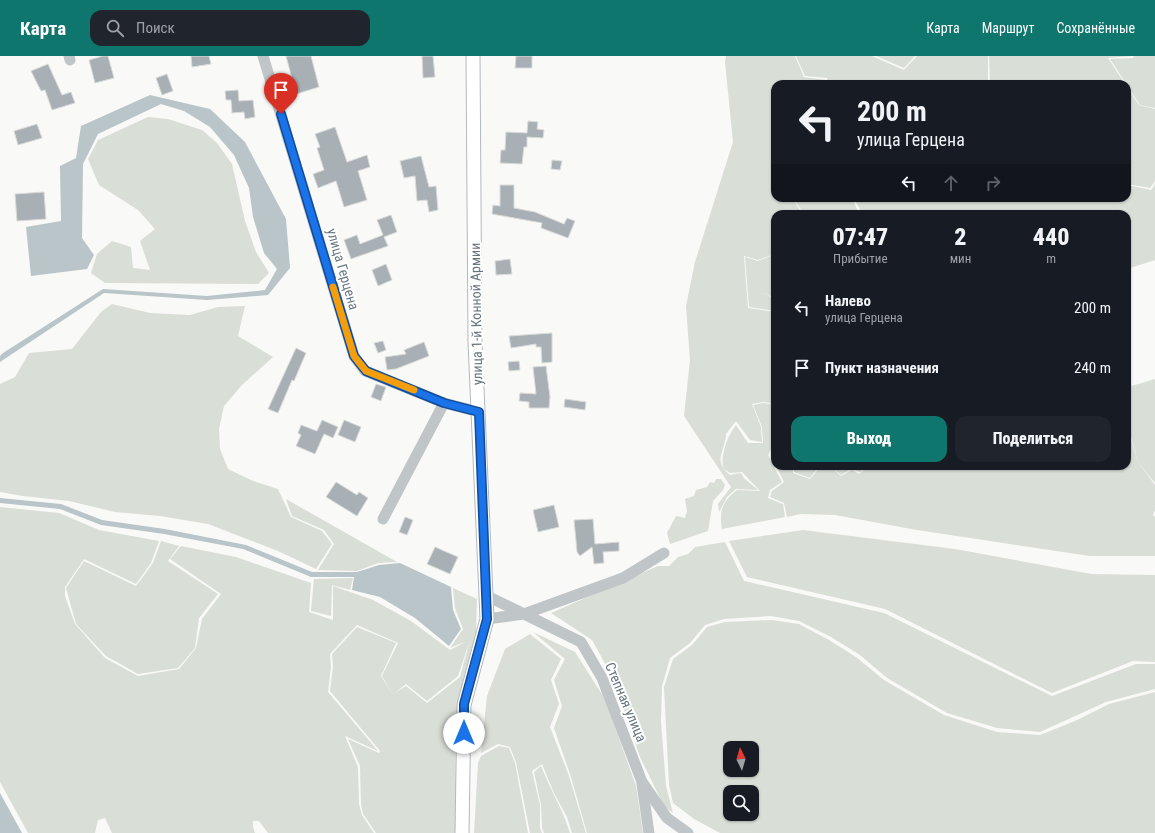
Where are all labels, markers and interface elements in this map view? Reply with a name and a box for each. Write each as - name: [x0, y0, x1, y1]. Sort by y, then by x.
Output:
- search box: [90, 10, 370, 46]
- text: Карта: [20, 17, 66, 40]
- icon: search: [104, 17, 126, 39]
- text: Поиск: [136, 19, 175, 37]
- text: Карта: [926, 20, 960, 36]
- text: Маршрут: [982, 20, 1034, 36]
- text: Сохранённые: [1056, 20, 1135, 36]
- pin: [264, 73, 298, 114]
- icon: arrive: [270, 79, 292, 101]
- text: 200 m: [857, 95, 927, 128]
- icon: left: [791, 96, 843, 148]
- text: улица Герцена: [857, 129, 965, 150]
- icon: left: [898, 172, 920, 194]
- icon: ahead: [940, 172, 962, 194]
- icon: right: [982, 172, 1004, 194]
- text: 07:47: [833, 223, 888, 251]
- text: 2: [954, 223, 967, 251]
- text: 440: [1033, 223, 1069, 251]
- street label: улица Герцена: [324, 226, 362, 312]
- street label: улица 1-й Конной Армии: [467, 243, 485, 385]
- text: Прибытие: [833, 251, 888, 266]
- text: мин: [950, 251, 971, 266]
- text: m: [1046, 251, 1056, 266]
- text: Налево: [825, 292, 871, 310]
- icon: left: [791, 297, 813, 319]
- text: 200 m: [1074, 299, 1111, 317]
- text: улица Герцена: [825, 310, 903, 325]
- icon: arrive: [791, 357, 813, 379]
- text: Пункт назначения: [825, 359, 939, 377]
- text: 240 m: [1074, 359, 1111, 377]
- button: Выход: [791, 416, 947, 462]
- button: Поделиться: [955, 416, 1111, 462]
- street label: Степная улица: [602, 660, 650, 744]
- position arrow: [443, 712, 485, 754]
- north arrow: [723, 741, 759, 777]
- map controls: [723, 741, 759, 821]
- button: search: [723, 785, 759, 821]

